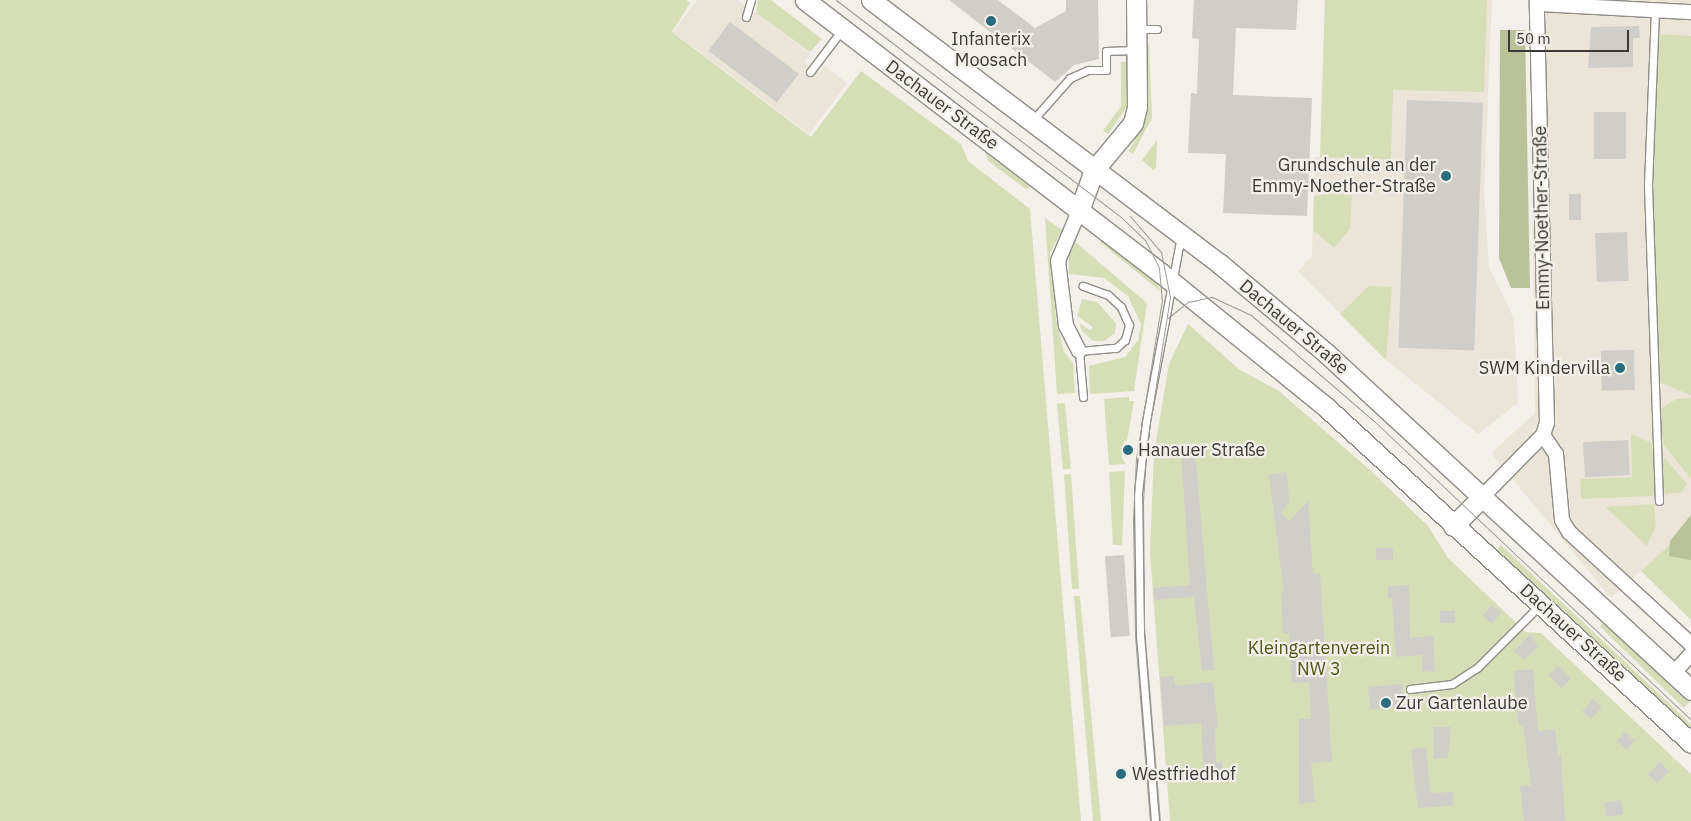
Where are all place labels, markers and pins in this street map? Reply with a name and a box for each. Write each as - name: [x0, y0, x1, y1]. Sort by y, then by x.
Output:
- marker: Infanterix Moosach: [985, 15, 997, 27]
- place label: Infanterix Moosach: [951, 29, 1031, 72]
- place label: Grundschule an der Emmy-Noether-Straße: [1252, 155, 1436, 198]
- marker: Grundschule an der Emmy-Noether-Straße: [1440, 170, 1452, 182]
- place label: SWM Kindervilla: [1479, 357, 1610, 379]
- marker: SWM Kindervilla: [1614, 362, 1626, 374]
- place label: Hanauer Straße: [1138, 439, 1265, 461]
- marker: Hanauer Straße: [1122, 444, 1134, 456]
- place label: Zur Gartenlaube: [1396, 692, 1528, 714]
- marker: Zur Gartenlaube: [1380, 697, 1392, 709]
- place label: Westfriedhof: [1132, 763, 1236, 785]
- marker: Westfriedhof: [1114, 767, 1128, 781]

